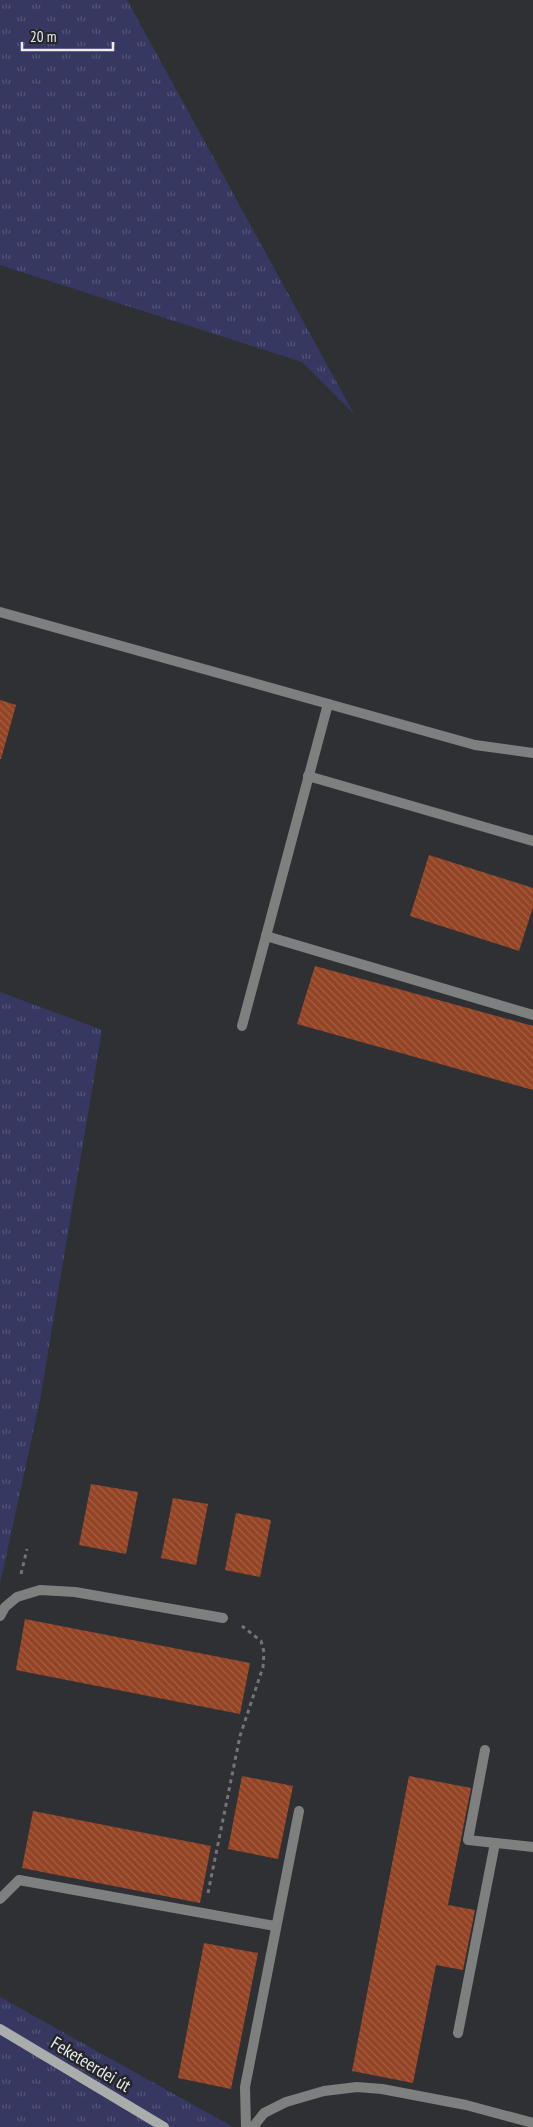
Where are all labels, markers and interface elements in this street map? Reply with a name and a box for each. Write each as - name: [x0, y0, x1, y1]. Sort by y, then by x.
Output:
- scale bar: [22, 20, 114, 52]
- text: 20 m: [30, 27, 56, 46]
- street label: Feketeerdei út: [47, 2031, 135, 2097]

